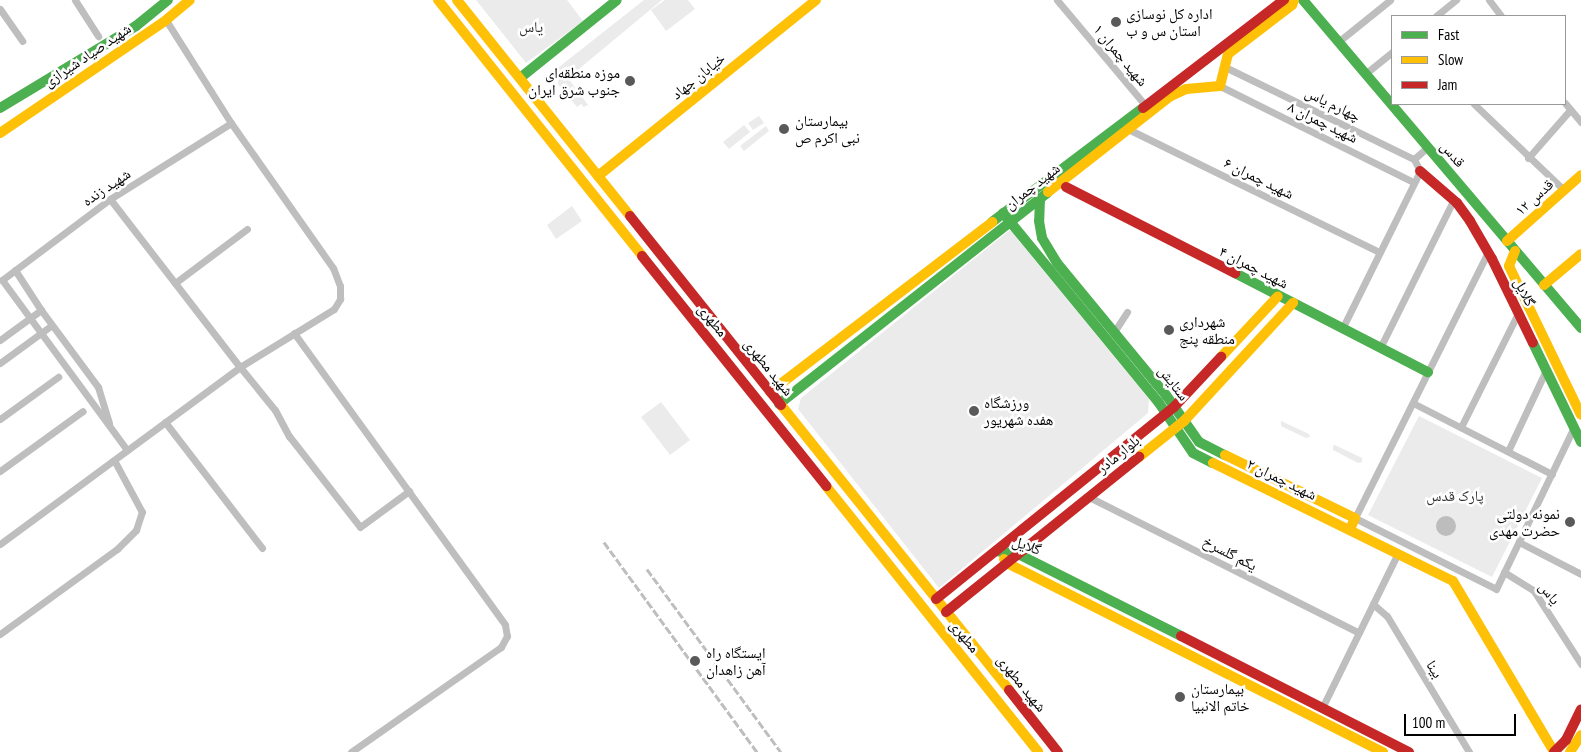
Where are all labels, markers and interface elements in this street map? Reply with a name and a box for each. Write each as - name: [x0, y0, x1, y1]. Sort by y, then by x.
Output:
- place label: اداره کل نوسازی استان س و ب: [1126, 4, 1213, 39]
- legend: [1391, 15, 1566, 105]
- marker: اداره کل نوسازی استان س و ب: [1110, 16, 1122, 28]
- park label: یاس: [519, 18, 543, 36]
- street label: شهید صیاد شیرازی: [40, 19, 134, 91]
- street label: شهید چمران ۱: [1090, 20, 1152, 90]
- text: Fast: [1438, 25, 1459, 44]
- street label: خیابان جهاد: [668, 49, 728, 103]
- text: Slow: [1438, 50, 1463, 69]
- place label: موزه منطقه‌ای جنوب شرق ایران: [528, 63, 620, 98]
- marker: موزه منطقه‌ای جنوب شرق ایران: [624, 75, 636, 87]
- text: Jam: [1438, 75, 1457, 94]
- street label: چهارم یاس: [1302, 83, 1364, 125]
- street label: شهید چمران ۸: [1285, 97, 1361, 147]
- place label: بیمارستان نبی اکرم ص: [795, 111, 860, 146]
- marker: بیمارستان نبی اکرم ص: [777, 122, 791, 136]
- street label: قدس: [1437, 137, 1469, 171]
- street label: شهید چمران ۶: [1221, 153, 1297, 203]
- street label: شهید چمران: [1001, 159, 1063, 213]
- street label: شهید زنده: [78, 164, 134, 210]
- street label: قدس ۱۲: [1511, 175, 1557, 219]
- street label: شهید چمران ۴: [1216, 242, 1292, 292]
- street label: گلایل: [1510, 275, 1540, 309]
- street label: مطهری: [694, 300, 732, 340]
- place label: شهرداری منطقه پنج: [1179, 312, 1235, 347]
- marker: شهرداری منطقه پنج: [1163, 324, 1175, 336]
- street label: شهید مطهری: [740, 335, 798, 399]
- street label: ستایش: [1155, 362, 1193, 404]
- place label: ورزشگاه هفده شهریور: [984, 393, 1053, 428]
- marker: ورزشگاه هفده شهریور: [968, 405, 980, 417]
- street label: بلوار مادر: [1093, 431, 1143, 477]
- street label: شهید چمران ۲: [1244, 454, 1320, 504]
- park label: پارک قدس: [1426, 487, 1484, 505]
- place label: نمونه دولتی حضرت مهدی: [1489, 504, 1560, 539]
- marker: نمونه دولتی حضرت مهدی: [1564, 516, 1576, 528]
- street label: گلایل: [1010, 532, 1044, 558]
- street label: یکم گلسرخ: [1200, 532, 1260, 574]
- street label: یاس: [1535, 578, 1565, 608]
- street label: مطهری: [946, 616, 984, 656]
- place label: ایستگاه راه آهن زاهدان: [706, 643, 766, 678]
- street label: شهید مطهری: [993, 651, 1051, 715]
- marker: ایستگاه راه آهن زاهدان: [688, 654, 702, 668]
- street label: بینا: [1423, 657, 1447, 681]
- place label: بیمارستان خاتم الانبیا: [1191, 679, 1250, 714]
- marker: بیمارستان خاتم الانبیا: [1173, 690, 1187, 704]
- scale bar: [1406, 704, 1518, 736]
- text: 100 m: [1412, 713, 1445, 732]

